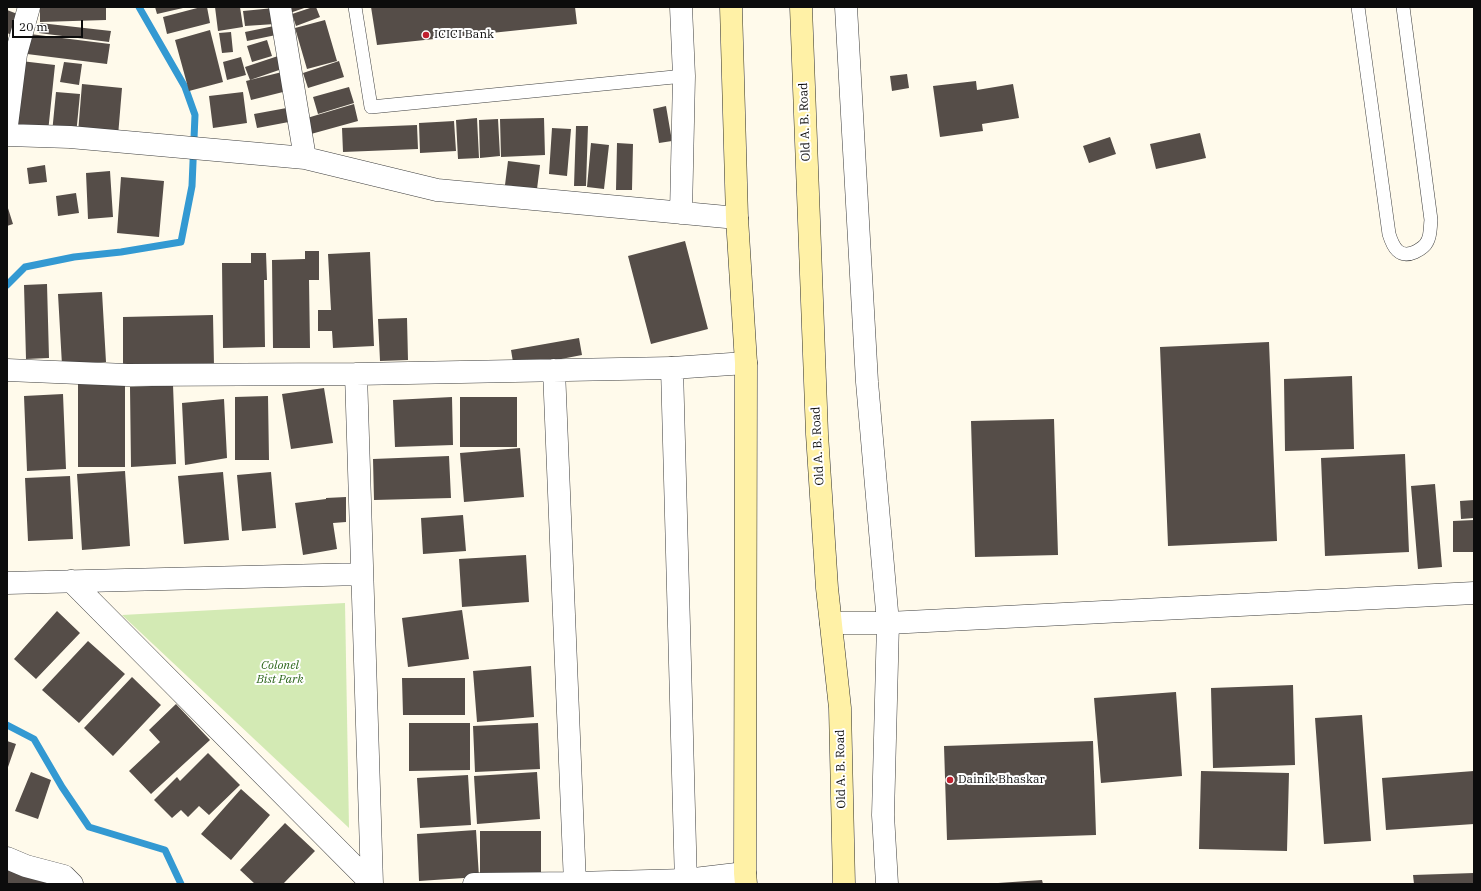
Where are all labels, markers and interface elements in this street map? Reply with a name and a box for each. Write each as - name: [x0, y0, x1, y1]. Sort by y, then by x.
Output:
- scale bar: [14, 12, 85, 38]
- text: 20 m: [19, 19, 48, 34]
- place label: ICICI Bank: [434, 28, 494, 42]
- marker: ICICI Bank: [421, 30, 431, 40]
- street label: Old A. B. Road: [796, 82, 814, 162]
- street label: Old A. B. Road: [809, 406, 827, 486]
- park label: Colonel Bist Park: [256, 659, 304, 687]
- street label: Old A. B. Road: [833, 729, 849, 809]
- place label: Dainik Bhaskar: [958, 773, 1045, 787]
- marker: Dainik Bhaskar: [945, 775, 955, 785]

